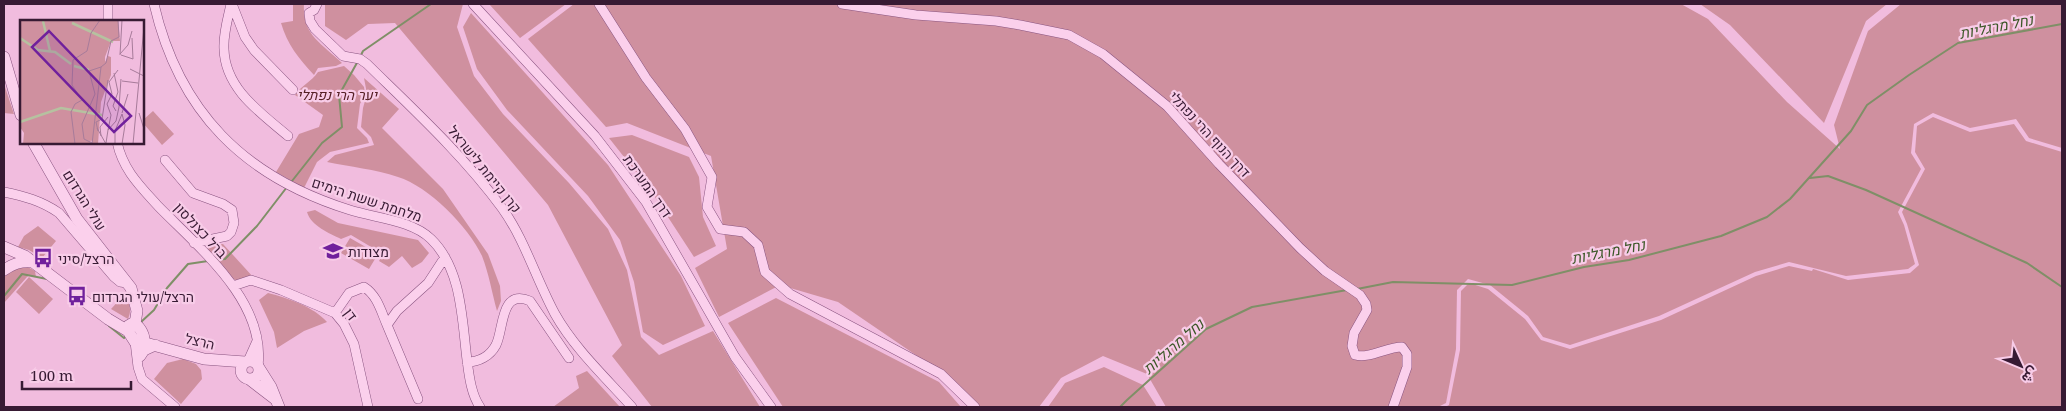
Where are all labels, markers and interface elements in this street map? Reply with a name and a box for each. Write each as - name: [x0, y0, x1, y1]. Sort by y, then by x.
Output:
- water label: נחל מרגליות: [1957, 9, 2036, 43]
- inset map: [20, 20, 144, 144]
- park label: יער הרי נפתלי: [297, 85, 379, 104]
- street label: דרך הנוף הרי נפתלי: [1165, 87, 1255, 181]
- street label: קרן קיימת לישראל: [444, 121, 526, 217]
- street label: דרך המערכת: [619, 151, 677, 221]
- street label: עולי הגרדום: [59, 166, 111, 234]
- street label: מלחמת ששת הימים: [309, 172, 425, 226]
- street label: ברל כצנלסון: [170, 198, 232, 262]
- water label: נחל מרגליות: [1569, 234, 1648, 268]
- school or university icon: מצודות: [322, 240, 344, 262]
- place label: מצודות: [348, 242, 389, 261]
- bus stop icon: הרצל/סיני: [32, 247, 54, 269]
- place label: הרצל/סיני: [58, 249, 114, 268]
- bus stop icon: הרצל/עולי הגרדום: [66, 285, 88, 307]
- place label: הרצל/עולי הגרדום: [92, 287, 194, 306]
- street label: דן: [340, 304, 362, 324]
- water label: נחל מרגליות: [1138, 313, 1209, 378]
- street label: הרצל: [183, 328, 217, 354]
- north arrow: [1996, 341, 2046, 391]
- scale bar: [22, 358, 131, 390]
- text: ش: [2018, 363, 2043, 388]
- text: 100 m: [30, 365, 73, 385]

